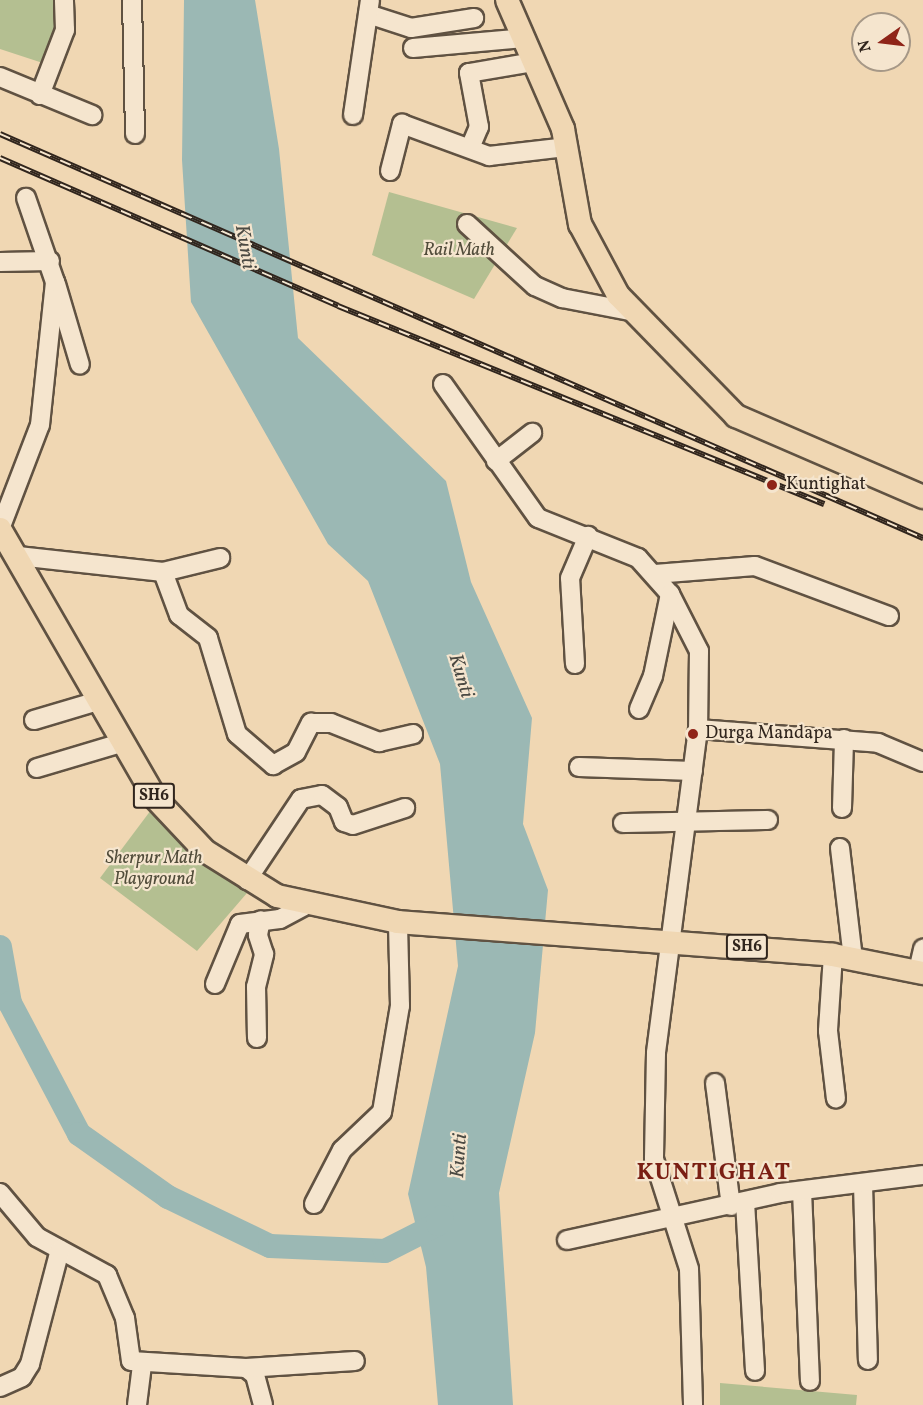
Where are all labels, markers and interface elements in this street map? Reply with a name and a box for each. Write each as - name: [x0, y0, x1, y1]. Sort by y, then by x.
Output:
- north arrow: [851, 12, 911, 72]
- text: N: [853, 38, 878, 54]
- water label: Kunti: [228, 223, 260, 271]
- park label: Rail Math: [423, 240, 495, 262]
- place label: Kuntighat: [786, 474, 866, 496]
- marker: Kuntighat: [763, 476, 781, 494]
- water label: Kunti: [442, 651, 478, 701]
- place label: Durga Mandapa: [705, 723, 832, 745]
- marker: Durga Mandapa: [686, 727, 700, 741]
- road number: SH6: [132, 783, 176, 809]
- park label: Sherpur Math Playground: [106, 849, 202, 892]
- road number: SH6: [724, 934, 770, 960]
- water label: Kunti: [446, 1133, 474, 1179]
- district label: KUNTIGHAT: [636, 1160, 792, 1188]

